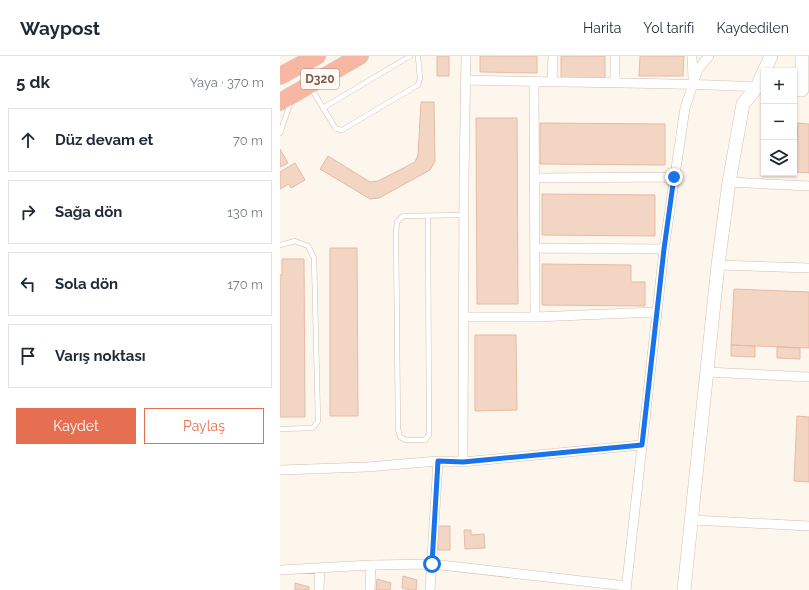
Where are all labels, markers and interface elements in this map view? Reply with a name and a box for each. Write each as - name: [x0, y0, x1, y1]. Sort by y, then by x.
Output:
- text: Waypost: [20, 17, 100, 39]
- text: Harita: [583, 20, 621, 36]
- text: Yol tarifi: [643, 20, 694, 36]
- text: Kaydedilen: [716, 20, 789, 36]
- map controls: [761, 68, 797, 176]
- button: +: [761, 68, 797, 104]
- road number: D320: [301, 69, 339, 89]
- text: 5 dk: [16, 72, 50, 92]
- text: Yaya · 370 m: [190, 75, 264, 90]
- button: −: [761, 104, 797, 140]
- icon: ahead: [17, 129, 39, 151]
- text: Düz devam et: [55, 131, 153, 149]
- text: 70 m: [233, 133, 263, 148]
- button: layers: [761, 140, 797, 176]
- route end: [665, 168, 683, 186]
- icon: right: [17, 201, 39, 223]
- text: Sağa dön: [55, 203, 122, 221]
- text: 130 m: [227, 205, 263, 220]
- icon: left: [17, 273, 39, 295]
- text: Sola dön: [55, 275, 118, 293]
- text: 170 m: [227, 277, 263, 292]
- icon: arrive: [17, 345, 39, 367]
- text: Varış noktası: [55, 347, 146, 365]
- button: Kaydet: [16, 408, 136, 444]
- button: Paylaş: [144, 408, 264, 444]
- route start: [423, 555, 441, 573]

